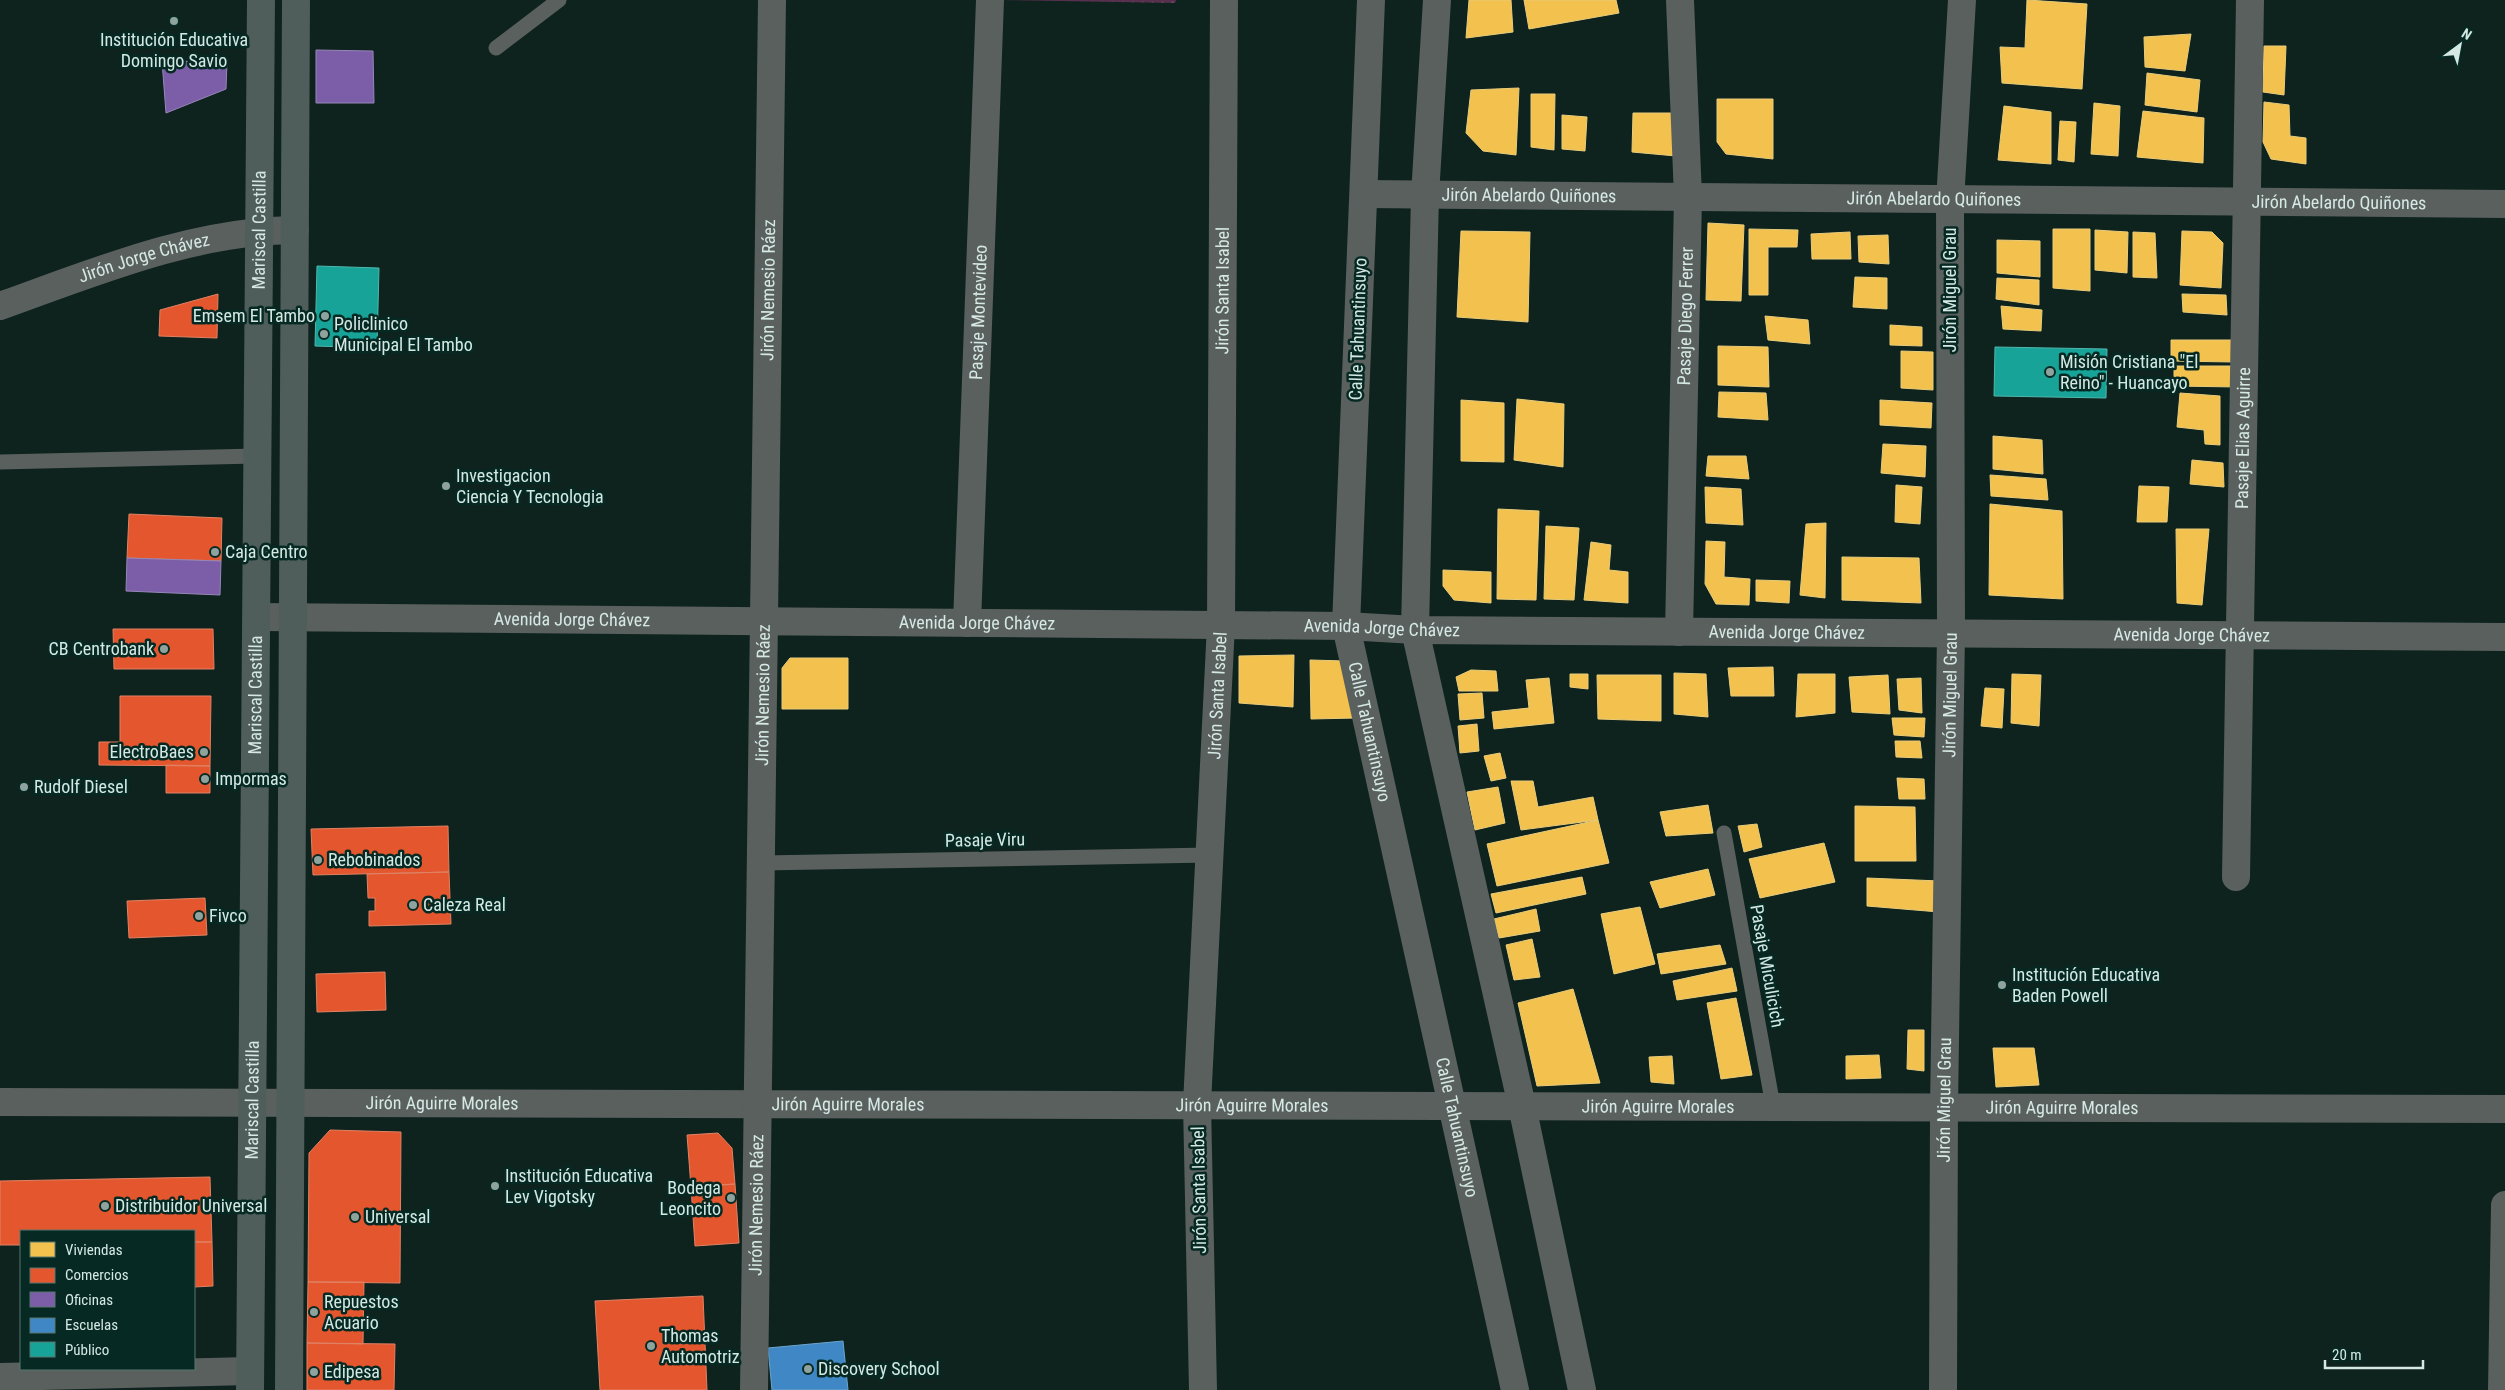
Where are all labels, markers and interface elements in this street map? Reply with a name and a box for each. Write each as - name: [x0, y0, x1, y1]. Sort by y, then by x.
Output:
- marker: Institución Educativa Domingo Savio: [168, 15, 180, 27]
- north arrow: [2435, 20, 2485, 70]
- text: N: [2459, 25, 2475, 43]
- place label: Institución Educativa Domingo Savio: [100, 29, 248, 71]
- street label: Mariscal Castilla: [248, 171, 270, 289]
- street label: Jirón Abelardo Quiñones: [1442, 184, 1616, 206]
- street label: Jirón Abelardo Quiñones: [1846, 187, 2021, 210]
- street label: Jirón Abelardo Quiñones: [2251, 191, 2426, 213]
- street label: Jirón Nemesio Ráez: [756, 219, 779, 361]
- street label: Jirón Santa Isabel: [1211, 227, 1233, 355]
- street label: Jirón Miguel Grau: [1939, 227, 1960, 353]
- street label: Jirón Jorge Chávez: [75, 228, 211, 287]
- street label: Pasaje Montevideo: [965, 244, 991, 380]
- street label: Pasaje Diego Ferrer: [1673, 246, 1697, 386]
- street label: Calle Tahuantinsuyo: [1345, 257, 1370, 401]
- place label: Emsem El Tambo: [193, 305, 315, 326]
- marker: Emsem El Tambo: [319, 310, 331, 322]
- place label: Policlinico Municipal El Tambo: [334, 313, 473, 355]
- marker: Policlinico Municipal El Tambo: [318, 328, 330, 340]
- place label: Misión Cristiana "El Reino" - Huancayo: [2060, 351, 2198, 393]
- marker: Misión Cristiana "El Reino" - Huancayo: [2044, 366, 2056, 378]
- street label: Pasaje Elias Aguirre: [2231, 367, 2254, 509]
- place label: Investigacion Ciencia Y Tecnologia: [456, 465, 604, 507]
- marker: Investigacion Ciencia Y Tecnologia: [440, 480, 452, 492]
- place label: Caja Centro: [225, 541, 308, 562]
- marker: Caja Centro: [209, 546, 221, 558]
- street label: Avenida Jorge Chávez: [494, 608, 650, 630]
- street label: Avenida Jorge Chávez: [899, 611, 1055, 634]
- street label: Avenida Jorge Chávez: [1304, 615, 1460, 640]
- street label: Avenida Jorge Chávez: [1709, 621, 1865, 643]
- street label: Avenida Jorge Chávez: [2114, 623, 2270, 645]
- street label: Jirón Nemesio Ráez: [751, 624, 774, 766]
- street label: Jirón Santa Isabel: [1203, 631, 1231, 760]
- street label: Jirón Miguel Grau: [1938, 632, 1961, 758]
- street label: Mariscal Castilla: [244, 636, 266, 754]
- place label: CB Centrobank: [48, 638, 154, 659]
- marker: CB Centrobank: [158, 643, 170, 655]
- street label: Calle Tahuantinsuyo: [1344, 660, 1396, 804]
- place label: ElectroBaes: [109, 741, 194, 762]
- marker: ElectroBaes: [198, 746, 210, 758]
- place label: Impormas: [215, 768, 287, 789]
- marker: Impormas: [199, 773, 211, 785]
- place label: Rudolf Diesel: [34, 776, 128, 797]
- marker: Rudolf Diesel: [18, 781, 30, 793]
- street label: Pasaje Viru: [945, 828, 1025, 851]
- place label: Rebobinados: [328, 849, 420, 870]
- marker: Rebobinados: [312, 854, 324, 866]
- place label: Caleza Real: [423, 894, 506, 915]
- marker: Caleza Real: [407, 899, 419, 911]
- street label: Pasaje Miculicich: [1746, 903, 1789, 1029]
- place label: Fivco: [209, 905, 247, 926]
- marker: Fivco: [193, 910, 205, 922]
- place label: Institución Educativa Baden Powell: [2012, 964, 2160, 1006]
- marker: Institución Educativa Baden Powell: [1996, 979, 2008, 991]
- street label: Jirón Miguel Grau: [1933, 1037, 1955, 1163]
- street label: Mariscal Castilla: [241, 1041, 263, 1159]
- street label: Calle Tahuantinsuyo: [1432, 1055, 1483, 1199]
- street label: Jirón Aguirre Morales: [366, 1092, 518, 1113]
- street label: Jirón Aguirre Morales: [772, 1093, 924, 1115]
- street label: Jirón Aguirre Morales: [1176, 1094, 1328, 1116]
- street label: Jirón Aguirre Morales: [1582, 1095, 1734, 1117]
- street label: Jirón Aguirre Morales: [1986, 1097, 2138, 1118]
- street label: Jirón Santa Isabel: [1187, 1126, 1210, 1254]
- street label: Jirón Nemesio Ráez: [744, 1134, 767, 1276]
- place label: Institución Educativa Lev Vigotsky: [505, 1165, 653, 1207]
- place label: Bodega Leoncito: [660, 1177, 721, 1219]
- marker: Institución Educativa Lev Vigotsky: [489, 1180, 501, 1192]
- marker: Bodega Leoncito: [725, 1192, 737, 1204]
- place label: Distribuidor Universal: [115, 1195, 267, 1216]
- marker: Distribuidor Universal: [99, 1200, 111, 1212]
- place label: Universal: [365, 1206, 430, 1227]
- marker: Universal: [349, 1211, 361, 1223]
- legend: [20, 1230, 195, 1370]
- text: Viviendas: [65, 1241, 123, 1259]
- text: Comercios: [65, 1266, 129, 1284]
- text: Oficinas: [65, 1291, 113, 1309]
- place label: Repuestos Acuario: [324, 1291, 399, 1333]
- marker: Repuestos Acuario: [308, 1306, 320, 1318]
- text: Escuelas: [65, 1316, 118, 1334]
- place label: Thomas Automotriz: [661, 1325, 740, 1367]
- scale bar: [2325, 1338, 2422, 1370]
- marker: Thomas Automotriz: [645, 1340, 657, 1352]
- text: Público: [65, 1341, 109, 1359]
- text: 20 m: [2332, 1346, 2362, 1364]
- place label: Discovery School: [818, 1358, 940, 1379]
- place label: Edipesa: [324, 1361, 380, 1382]
- marker: Discovery School: [802, 1363, 814, 1375]
- marker: Edipesa: [308, 1366, 320, 1378]

